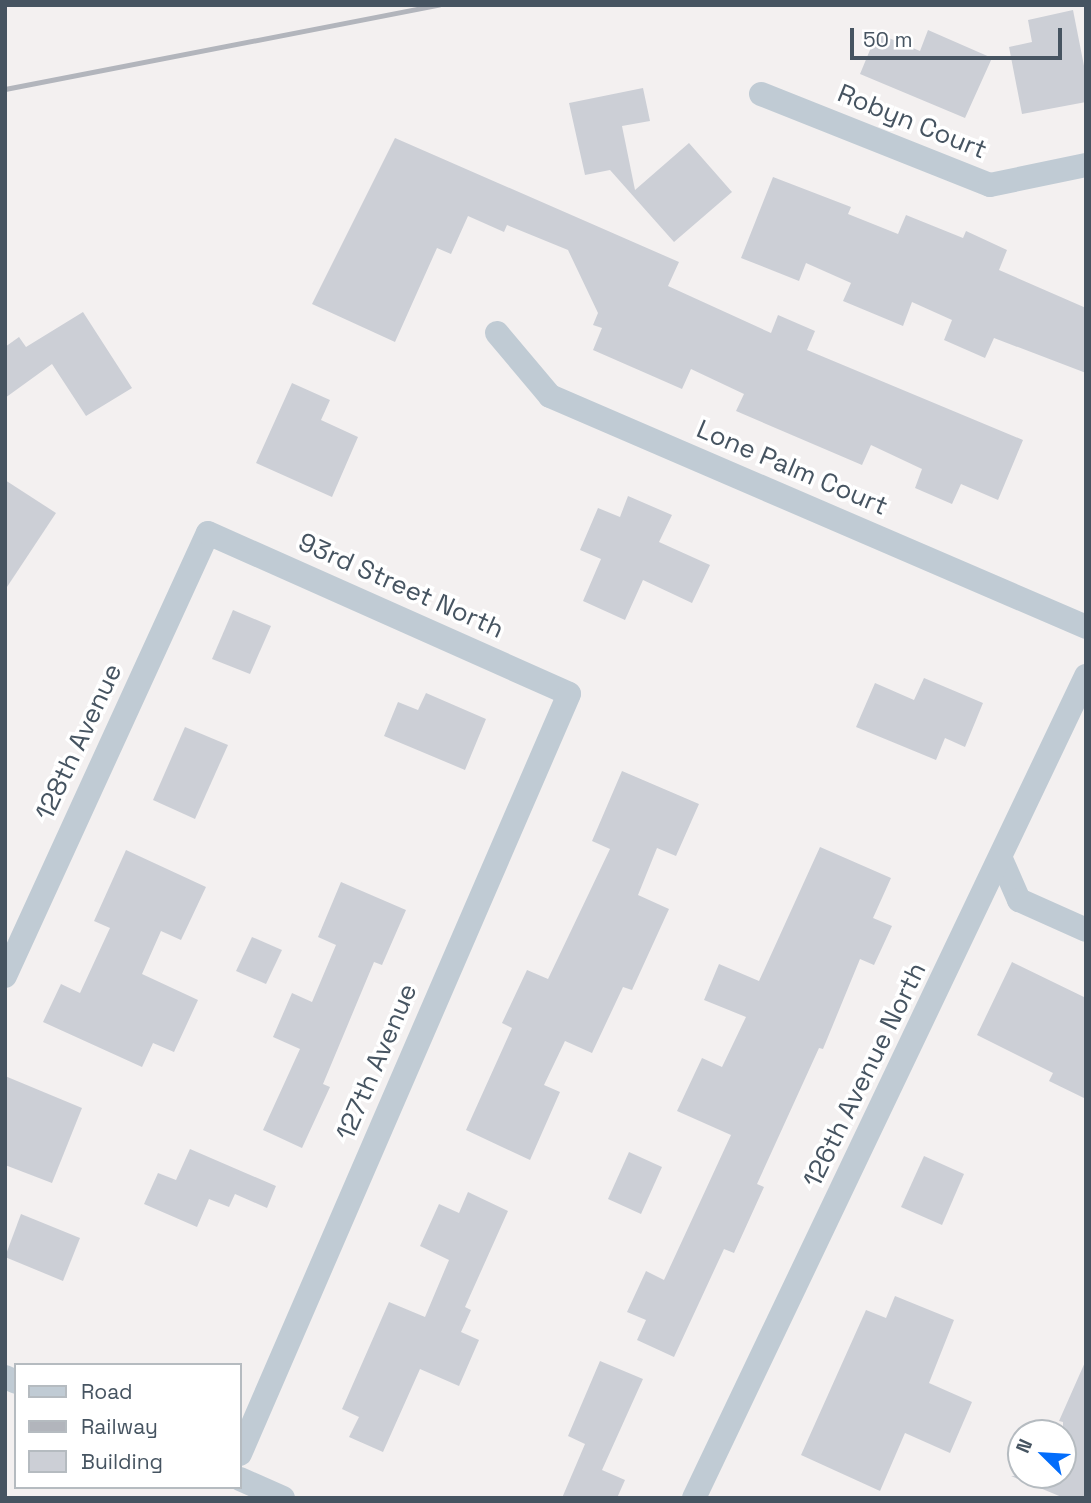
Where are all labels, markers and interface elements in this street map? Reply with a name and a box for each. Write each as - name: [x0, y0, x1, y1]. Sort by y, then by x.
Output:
- scale bar: [853, 14, 1065, 58]
- text: 50 m: [863, 26, 913, 53]
- street label: Robyn Court: [833, 78, 991, 166]
- street label: Lone Palm Court: [692, 414, 892, 522]
- street label: 93rd Street North: [293, 527, 509, 645]
- street label: 128th Avenue: [29, 659, 129, 825]
- street label: 126th Avenue North: [797, 957, 933, 1193]
- street label: 127th Avenue: [330, 979, 424, 1145]
- legend: [14, 1363, 242, 1489]
- text: Road: [81, 1378, 133, 1405]
- text: Railway: [81, 1413, 158, 1440]
- north arrow: [1007, 1419, 1077, 1489]
- text: N: [1010, 1435, 1038, 1457]
- text: Building: [81, 1448, 163, 1475]

